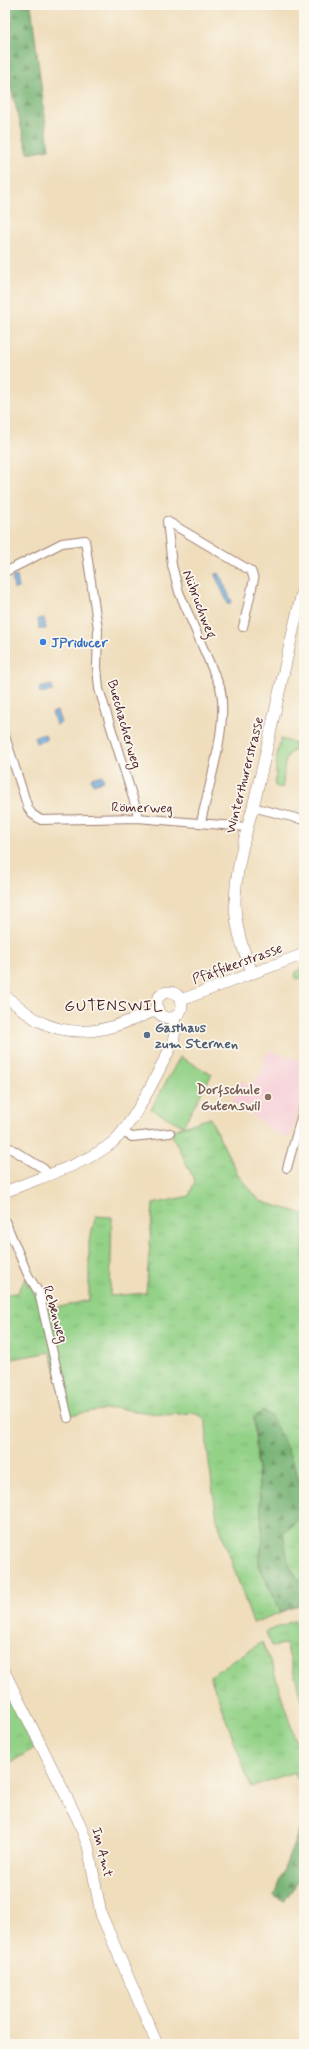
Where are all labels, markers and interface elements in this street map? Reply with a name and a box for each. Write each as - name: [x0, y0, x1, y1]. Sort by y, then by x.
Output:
- street label: Nübruchweg: [176, 568, 220, 642]
- place label: JPriducer: [51, 634, 108, 652]
- marker: JPriducer: [38, 637, 48, 647]
- street label: Buechacherweg: [102, 678, 145, 771]
- street label: Winterthurerstrasse: [222, 715, 268, 836]
- street label: Römerweg: [111, 798, 173, 818]
- street label: Pfäffikerstrasse: [190, 939, 285, 989]
- district label: GUTENSWIL: [64, 996, 164, 1017]
- place label: Gasthaus zum Sternen: [155, 1019, 238, 1053]
- marker: Gasthaus zum Sternen: [142, 1030, 152, 1040]
- place label: Dorfschule Gutenswil: [196, 1081, 260, 1115]
- marker: Dorfschule Gutenswil: [263, 1092, 273, 1102]
- street label: Rebenweg: [37, 1283, 72, 1345]
- street label: Im Amt: [87, 1825, 117, 1880]

